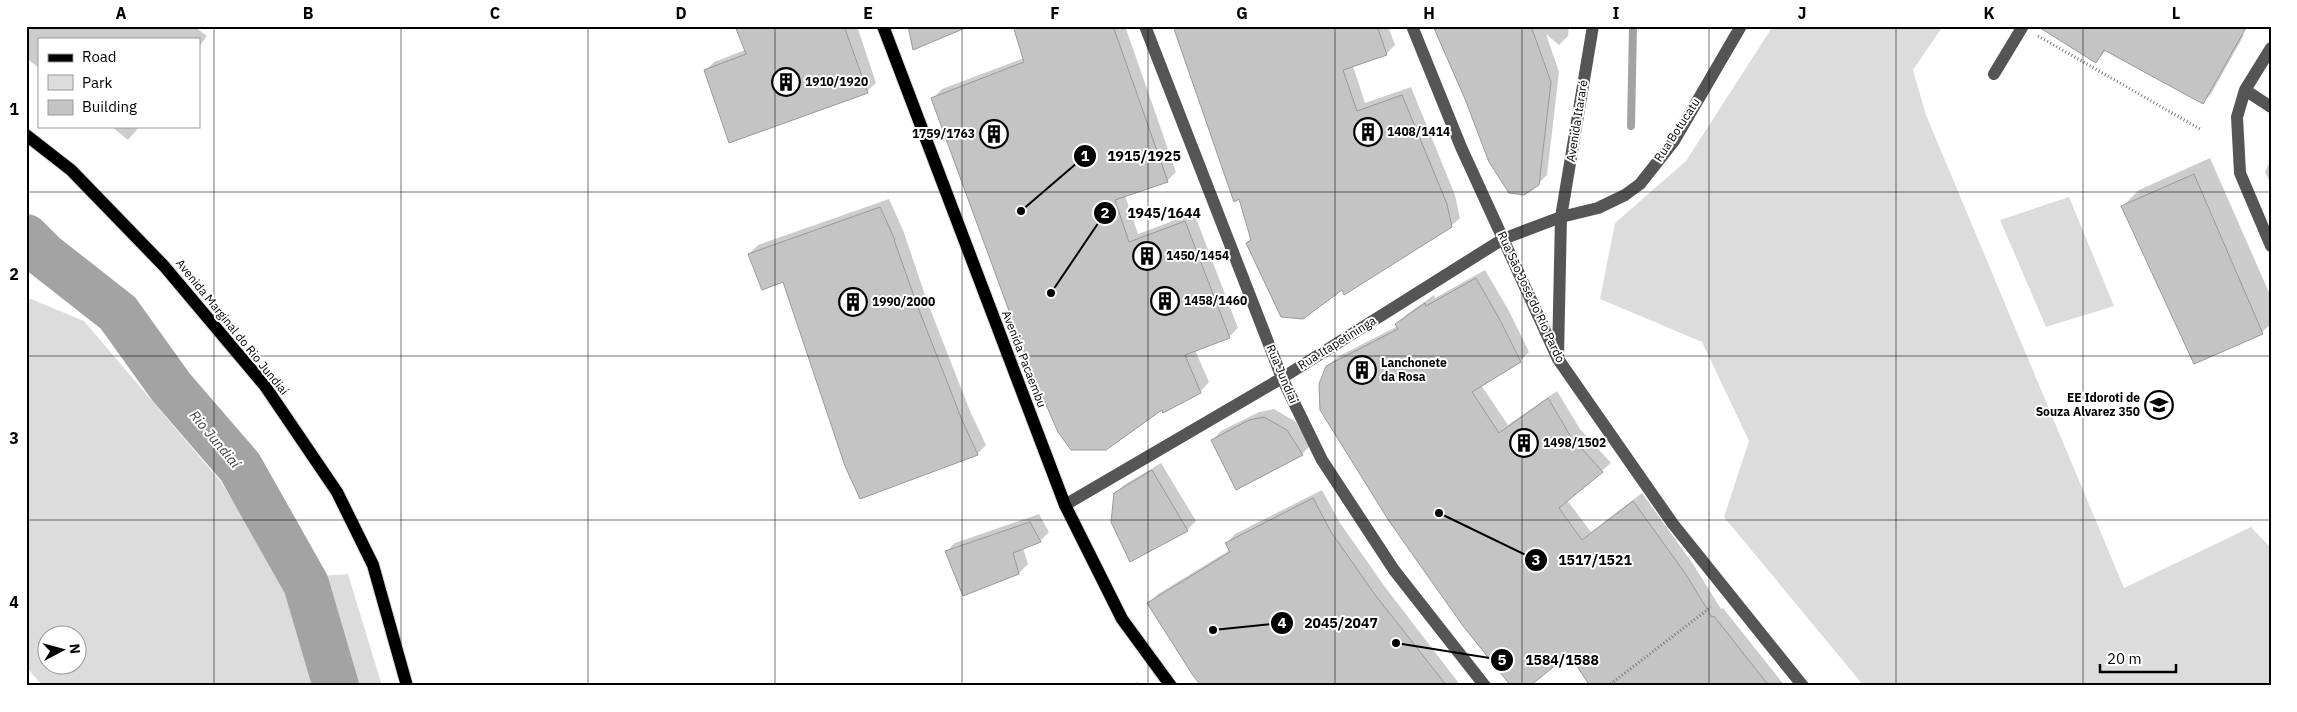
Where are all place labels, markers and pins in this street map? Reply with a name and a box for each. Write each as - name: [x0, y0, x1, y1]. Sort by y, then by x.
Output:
- building icon: 1910/1920: [771, 67, 801, 97]
- place label: 1910/1920: [805, 74, 868, 89]
- building icon: 1408/1414: [1353, 117, 1383, 147]
- building icon: 1759/1763: [979, 119, 1009, 149]
- place label: 1408/1414: [1387, 124, 1450, 139]
- place label: 1759/1763: [912, 126, 975, 141]
- callout: 1915/1925: [1072, 141, 1191, 170]
- callout: 1945/1644: [1092, 199, 1211, 228]
- building icon: 1450/1454: [1132, 241, 1162, 271]
- place label: 1450/1454: [1166, 248, 1229, 263]
- building icon: 1458/1460: [1150, 286, 1180, 316]
- building icon: 1990/2000: [838, 287, 868, 317]
- place label: 1458/1460: [1184, 293, 1247, 308]
- place label: 1990/2000: [872, 294, 935, 309]
- building icon: Lanchonete da Rosa: [1347, 355, 1377, 385]
- place label: Lanchonete da Rosa: [1381, 355, 1447, 384]
- place label: EE Idoroti de Souza Alvarez 350: [2036, 390, 2140, 419]
- school or university icon: EE Idoroti de Souza Alvarez 350: [2144, 390, 2174, 420]
- building icon: 1498/1502: [1509, 428, 1539, 458]
- place label: 1498/1502: [1543, 435, 1606, 450]
- callout: 1517/1521: [1523, 545, 1642, 574]
- callout: 2045/2047: [1270, 608, 1388, 637]
- callout: 1584/1588: [1490, 645, 1609, 674]

